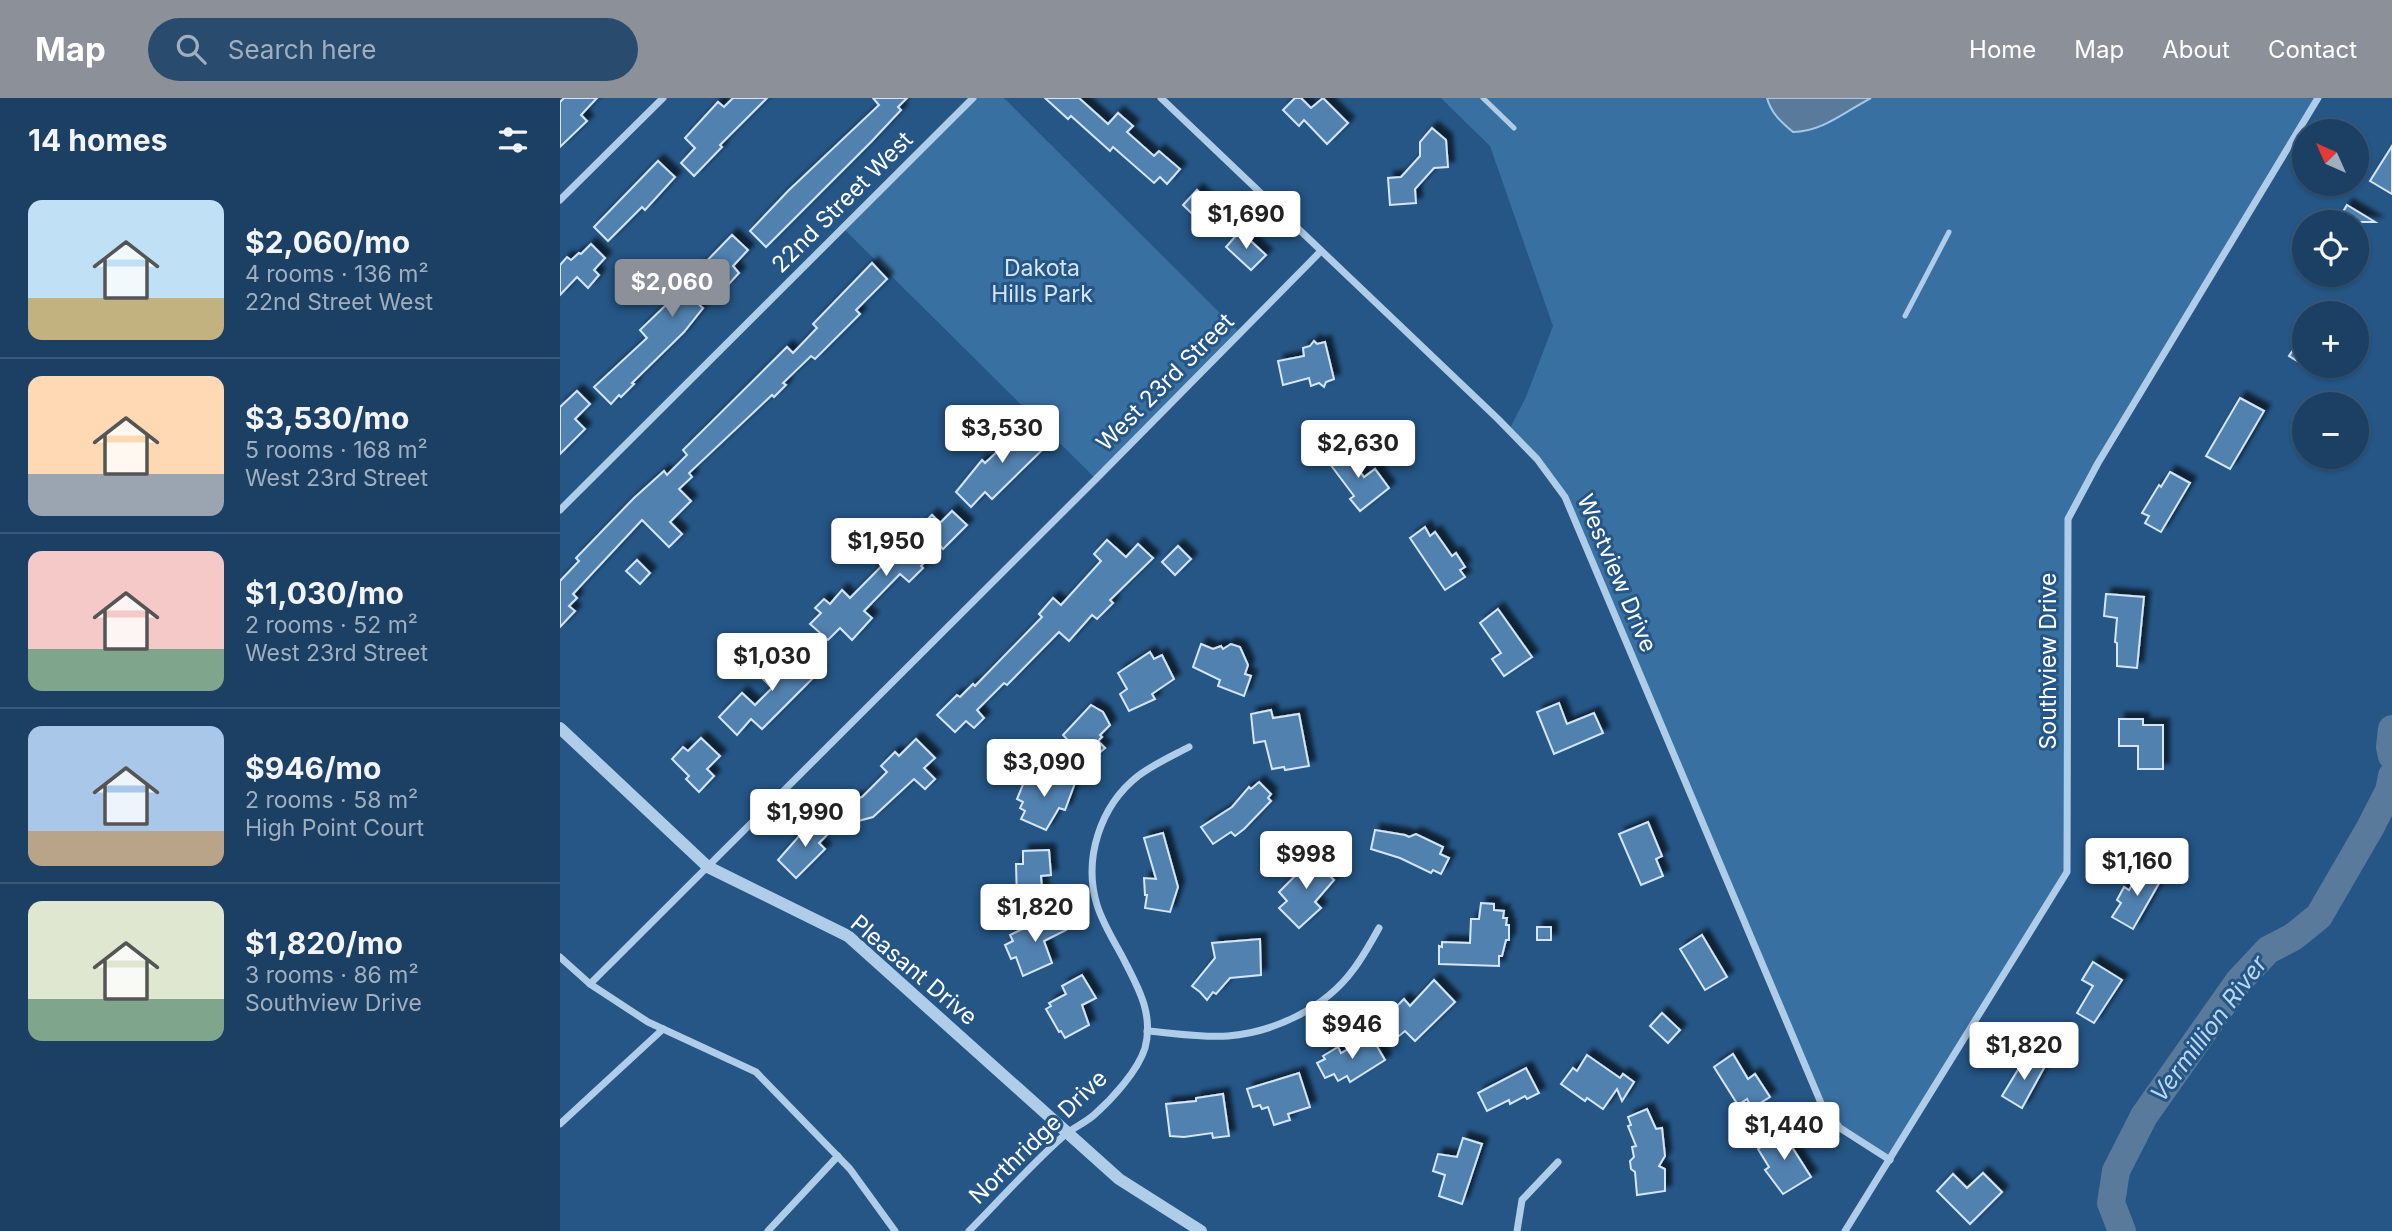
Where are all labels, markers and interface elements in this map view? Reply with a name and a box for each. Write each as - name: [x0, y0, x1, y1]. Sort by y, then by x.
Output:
- search box: [148, 18, 638, 81]
- text: Map: [35, 29, 106, 69]
- icon: search: [172, 30, 210, 68]
- text: Search here: [228, 34, 376, 65]
- text: Home: [1969, 35, 2036, 64]
- text: Map: [2074, 35, 2124, 64]
- text: About: [2162, 35, 2230, 64]
- text: Contact: [2268, 35, 2357, 64]
- north arrow: [2292, 119, 2370, 196]
- map controls: [2292, 119, 2369, 469]
- icon: filters: [494, 121, 532, 159]
- text: 14 homes: [28, 122, 167, 158]
- street label: 22nd Street West: [766, 125, 919, 278]
- pin: $1,690: [1189, 192, 1303, 251]
- text: $1,690: [1207, 200, 1285, 228]
- button: locate: [2292, 210, 2369, 287]
- text: $2,060/mo: [245, 224, 410, 260]
- icon: home: [84, 228, 168, 312]
- park label: Dakota Hills Park: [991, 254, 1093, 308]
- text: 4 rooms · 136 m²: [245, 260, 429, 288]
- pin: $2,060: [615, 260, 729, 319]
- text: $2,060: [631, 268, 713, 296]
- text: 22nd Street West: [245, 288, 433, 316]
- button: +: [2292, 301, 2369, 378]
- street label: West 23rd Street: [1090, 307, 1240, 457]
- button: −: [2292, 392, 2369, 469]
- text: $3,530/mo: [245, 400, 409, 436]
- icon: home: [84, 404, 168, 488]
- pin: $3,530: [945, 406, 1059, 465]
- text: $3,530: [961, 414, 1043, 442]
- pin: $2,630: [1301, 420, 1415, 480]
- text: $2,630: [1317, 429, 1399, 457]
- text: 5 rooms · 168 m²: [245, 436, 428, 464]
- text: West 23rd Street: [245, 464, 428, 492]
- street label: Westview Drive: [1571, 490, 1663, 656]
- pin: $1,950: [829, 518, 943, 578]
- text: $1,950: [847, 527, 925, 555]
- street label: Southview Drive: [2034, 573, 2062, 749]
- text: $1,030/mo: [245, 575, 404, 611]
- icon: home: [84, 579, 168, 663]
- text: 2 rooms · 52 m²: [245, 611, 418, 639]
- pin: $1,030: [715, 634, 829, 693]
- text: West 23rd Street: [245, 639, 428, 667]
- text: $1,030: [733, 642, 811, 670]
- pin: $3,090: [987, 740, 1101, 799]
- text: $3,090: [1003, 748, 1085, 776]
- text: $946/mo: [245, 750, 381, 786]
- icon: home: [84, 754, 168, 838]
- text: 2 rooms · 58 m²: [245, 786, 418, 814]
- pin: $1,990: [748, 790, 862, 849]
- text: $1,990: [766, 798, 844, 826]
- text: High Point Court: [245, 814, 424, 842]
- pin: $998: [1265, 832, 1347, 891]
- pin: $1,160: [2080, 838, 2194, 898]
- text: $998: [1276, 840, 1336, 868]
- text: $1,160: [2102, 847, 2172, 875]
- pin: $1,820: [978, 884, 1092, 944]
- text: $1,820: [997, 893, 1073, 921]
- street label: Pleasant Drive: [845, 909, 983, 1031]
- text: $1,820/mo: [245, 925, 403, 961]
- icon: home: [84, 929, 168, 1013]
- water label: Vermillion River: [2144, 949, 2274, 1107]
- text: 3 rooms · 86 m²: [245, 961, 419, 989]
- text: Southview Drive: [245, 989, 422, 1017]
- pin: $946: [1311, 1002, 1393, 1061]
- text: $946: [1322, 1010, 1382, 1038]
- pin: $1,820: [1967, 1023, 2081, 1082]
- text: $1,820: [1986, 1031, 2062, 1059]
- street label: Northridge Drive: [963, 1064, 1113, 1210]
- pin: $1,440: [1727, 1102, 1841, 1162]
- text: $1,440: [1744, 1111, 1824, 1139]

